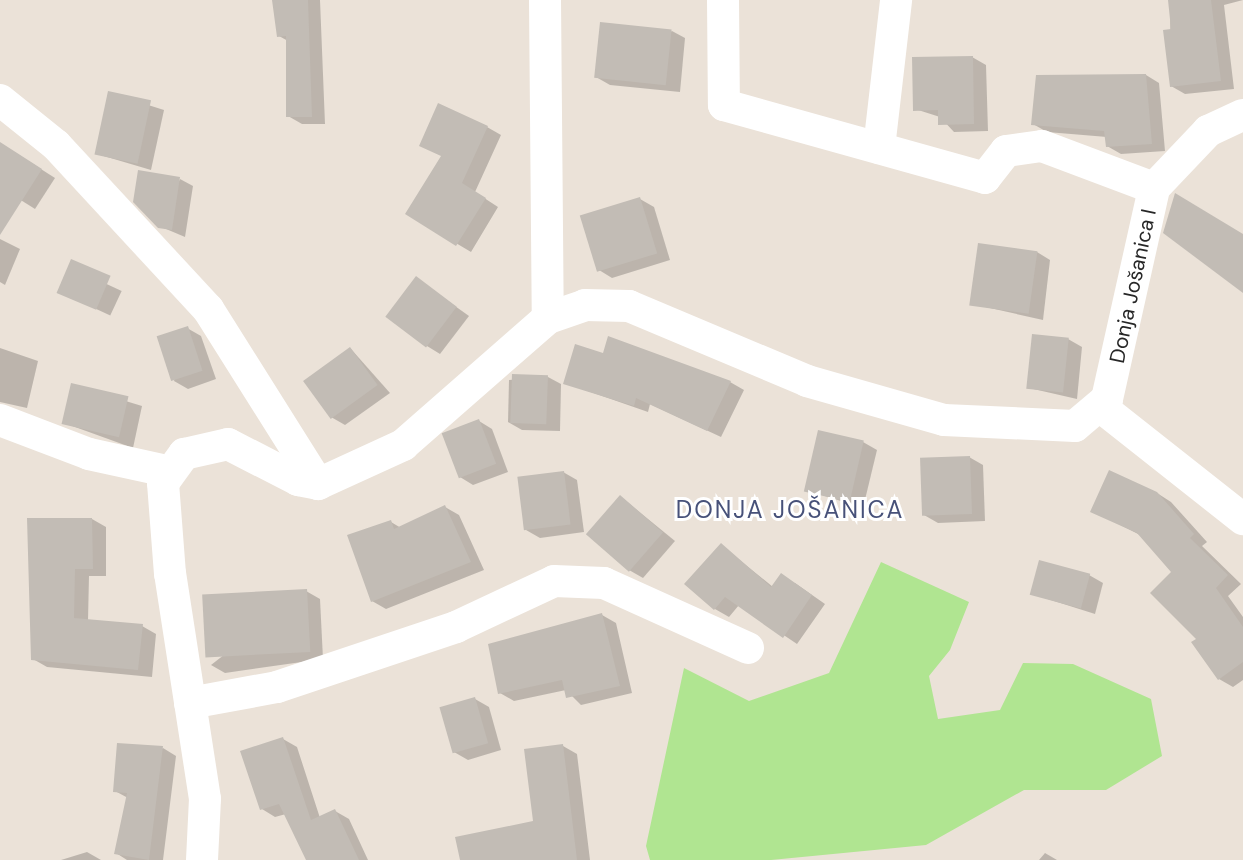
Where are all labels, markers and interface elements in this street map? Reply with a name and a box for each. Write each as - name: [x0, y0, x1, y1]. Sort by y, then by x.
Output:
- street label: Donja Jošanica I: [1104, 207, 1162, 365]
- district label: DONJA JOŠANICA: [677, 496, 903, 524]

